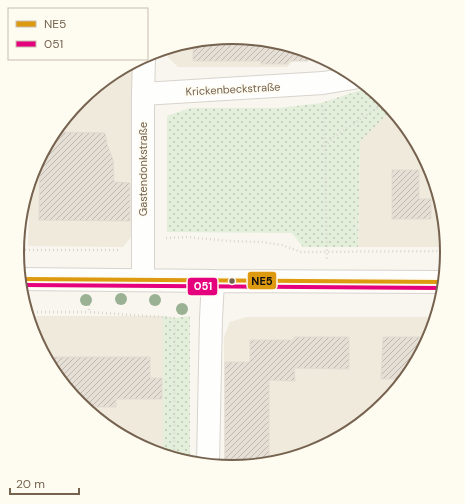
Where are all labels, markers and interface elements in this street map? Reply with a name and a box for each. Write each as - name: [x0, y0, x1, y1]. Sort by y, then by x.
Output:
- legend: [8, 8, 148, 60]
- text: NE5: [44, 16, 66, 32]
- text: 051: [44, 36, 63, 52]
- street label: Krickenbeckstraße: [185, 80, 281, 98]
- street label: Gastendonkstraße: [136, 122, 150, 216]
- line badge: NE5: [247, 271, 277, 290]
- text: NE5: [251, 274, 273, 288]
- unlabelled marker: [227, 276, 237, 286]
- line badge: 051: [187, 277, 218, 296]
- text: 051: [194, 279, 212, 293]
- scale bar: [10, 470, 79, 496]
- text: 20 m: [16, 476, 45, 492]

